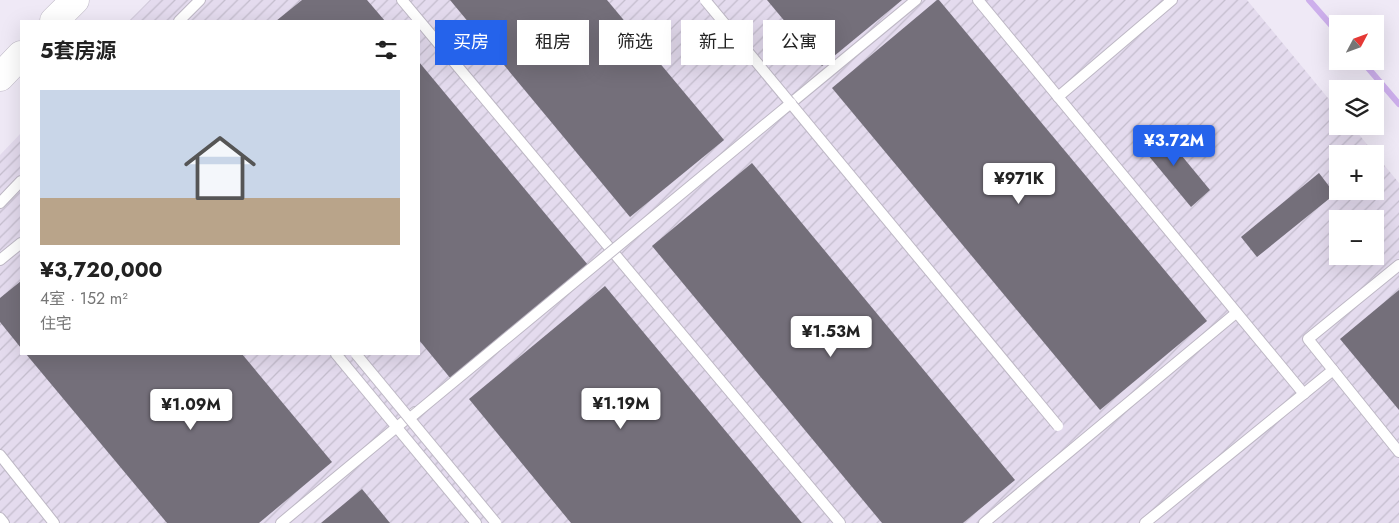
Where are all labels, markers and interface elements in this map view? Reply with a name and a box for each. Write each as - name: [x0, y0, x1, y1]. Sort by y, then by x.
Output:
- north arrow: [1329, 15, 1384, 70]
- map controls: [1329, 15, 1384, 265]
- chip: 买房: [435, 20, 507, 65]
- chip: 租房: [517, 20, 589, 65]
- chip: 筛选: [599, 20, 671, 65]
- chip: 新上: [681, 20, 753, 65]
- chip: 公寓: [763, 20, 835, 65]
- text: 5套房源: [40, 36, 117, 66]
- icon: filters: [372, 36, 400, 64]
- button: layers: [1329, 80, 1384, 135]
- icon: home: [175, 123, 265, 213]
- pin: ¥3.72M: [1133, 124, 1215, 167]
- text: ¥3.72M: [1144, 129, 1204, 152]
- button: +: [1329, 145, 1384, 200]
- pin: ¥971K: [984, 162, 1054, 205]
- text: ¥971K: [994, 167, 1044, 190]
- button: −: [1329, 210, 1384, 265]
- text: ¥3,720,000: [40, 255, 162, 285]
- text: 4室 · 152 m²: [40, 287, 128, 310]
- text: 住宅: [40, 312, 72, 335]
- pin: ¥1.53M: [790, 316, 872, 358]
- text: ¥1.53M: [802, 320, 860, 343]
- pin: ¥1.09M: [150, 388, 232, 431]
- pin: ¥1.19M: [580, 388, 662, 430]
- text: ¥1.19M: [592, 392, 650, 415]
- text: ¥1.09M: [161, 393, 221, 416]

